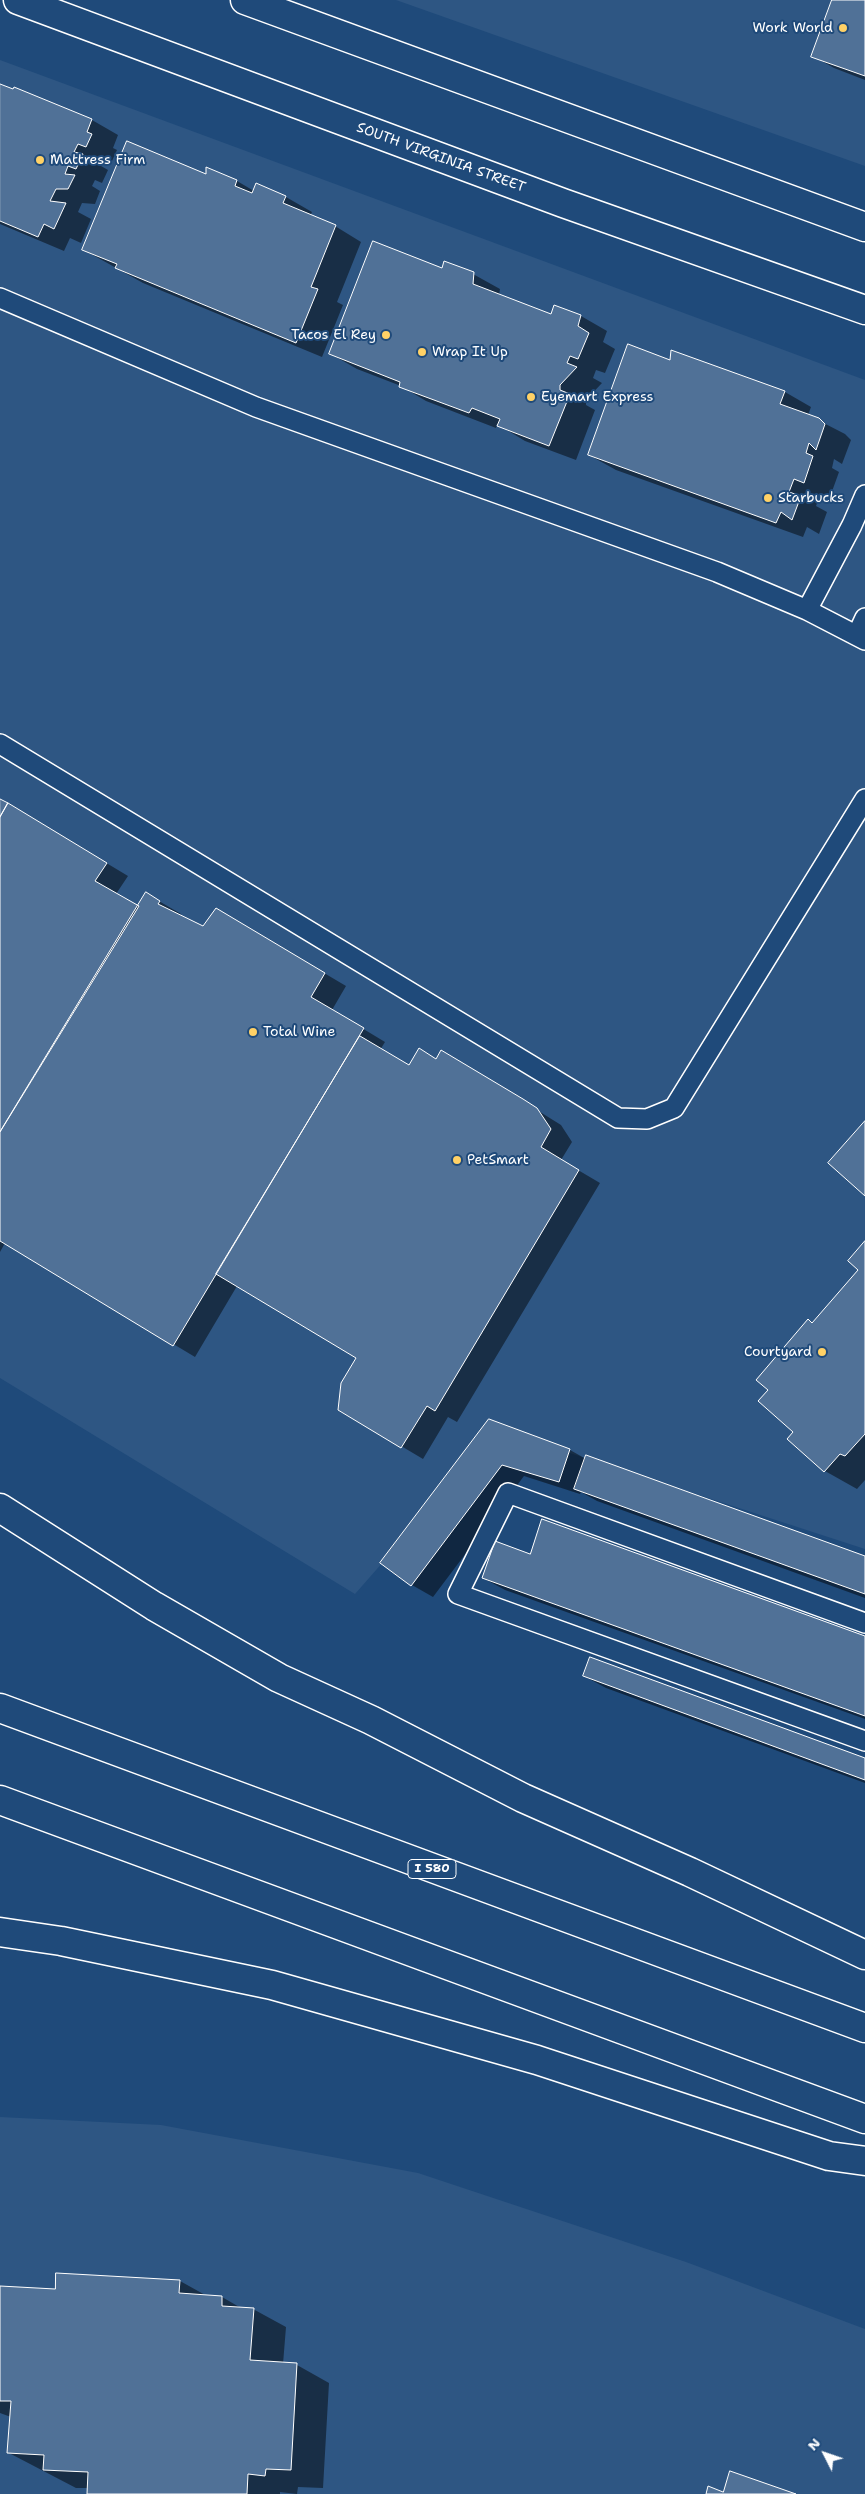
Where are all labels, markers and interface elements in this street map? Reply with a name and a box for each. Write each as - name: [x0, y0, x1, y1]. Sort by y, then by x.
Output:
- place label: Work World: [752, 20, 833, 36]
- marker: Work World: [837, 22, 849, 34]
- street label: SOUTH VIRGINIA STREET: [354, 120, 528, 196]
- place label: Mattress Firm: [50, 152, 145, 168]
- marker: Mattress Firm: [34, 154, 46, 166]
- place label: Tacos El Rey: [291, 327, 376, 343]
- marker: Tacos El Rey: [380, 329, 392, 341]
- place label: Wrap It Up: [432, 344, 508, 360]
- marker: Wrap It Up: [416, 346, 428, 358]
- place label: Eyemart Express: [541, 389, 653, 405]
- marker: Eyemart Express: [525, 391, 537, 403]
- place label: Starbucks: [778, 490, 844, 506]
- marker: Starbucks: [762, 492, 774, 504]
- place label: Total Wine: [263, 1024, 335, 1040]
- marker: Total Wine: [247, 1026, 259, 1038]
- place label: PetSmart: [467, 1152, 529, 1168]
- marker: PetSmart: [451, 1154, 463, 1166]
- place label: Courtyard: [744, 1344, 812, 1360]
- marker: Courtyard: [816, 1346, 828, 1358]
- road number: I 580: [408, 1860, 456, 1878]
- north arrow: [800, 2429, 850, 2479]
- text: N: [803, 2434, 824, 2454]

